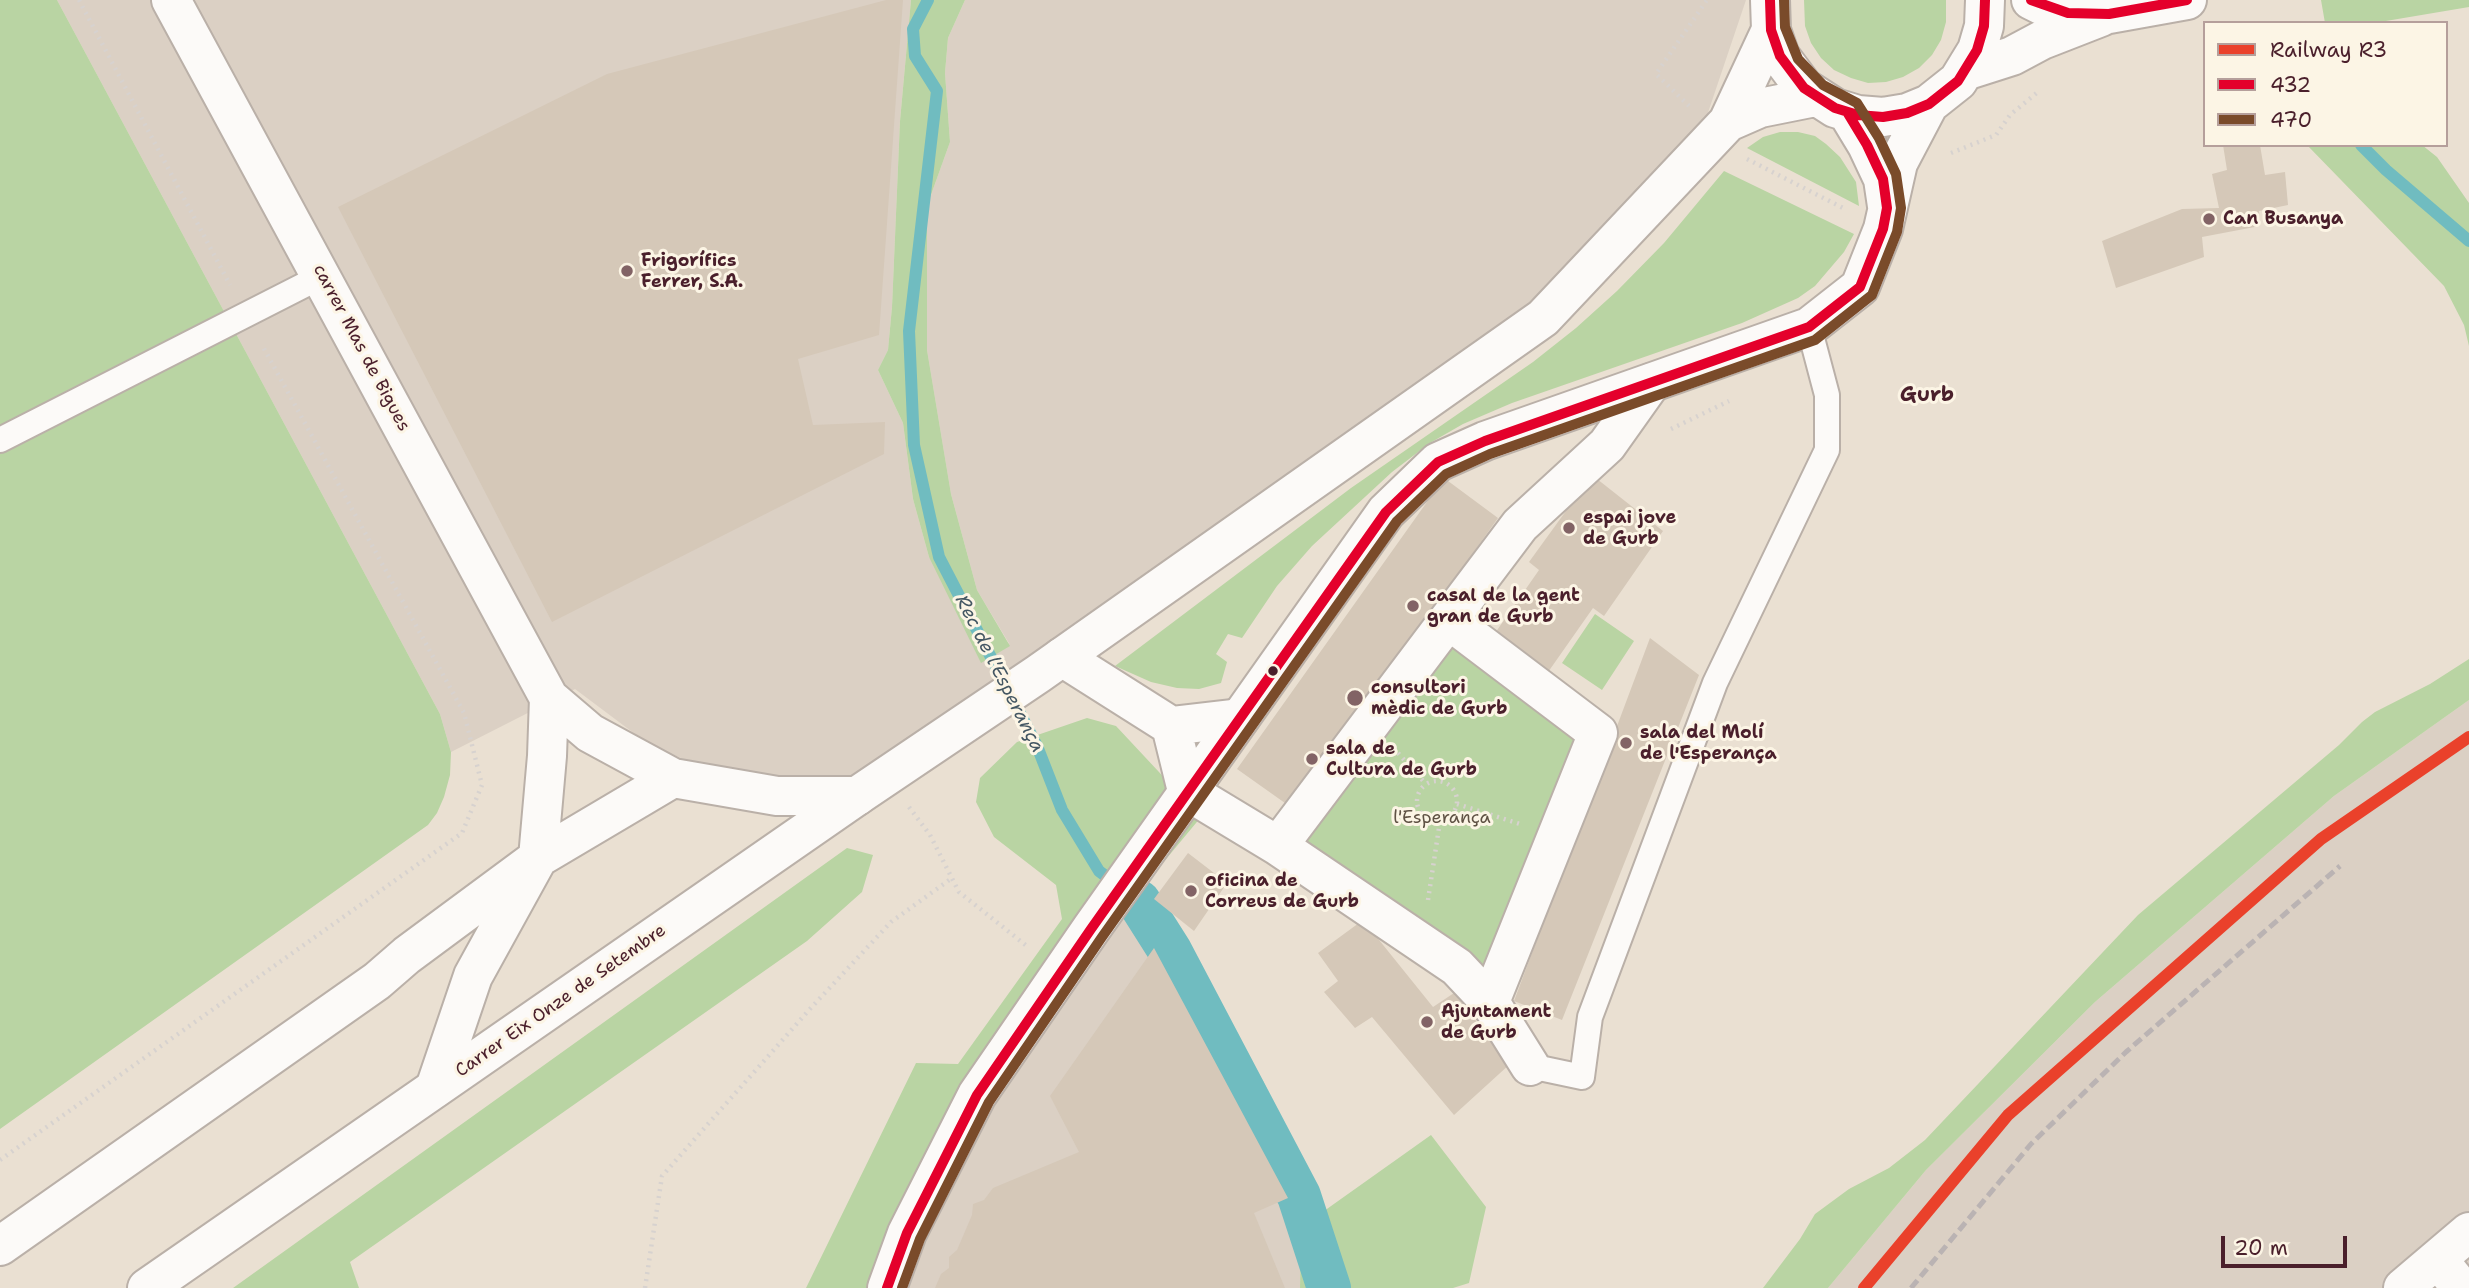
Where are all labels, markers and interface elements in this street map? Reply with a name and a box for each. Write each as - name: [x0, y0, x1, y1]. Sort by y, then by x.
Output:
- legend: [2203, 21, 2448, 147]
- text: Railway R3: [2270, 36, 2387, 64]
- text: 432: [2270, 71, 2311, 99]
- text: 470: [2270, 106, 2312, 134]
- place label: Can Busanya: [2223, 208, 2343, 230]
- marker: Can Busanya: [2201, 211, 2217, 227]
- place label: Frigorífics Ferrer, S.A.: [641, 250, 743, 292]
- street label: carrer Mas de Bigues: [308, 261, 414, 435]
- marker: Frigorífics Ferrer, S.A.: [619, 263, 635, 279]
- district label: Gurb: [1900, 383, 1954, 409]
- place label: espai jove de Gurb: [1583, 507, 1676, 550]
- marker: espai jove de Gurb: [1561, 520, 1577, 536]
- place label: casal de la gent gran de Gurb: [1427, 585, 1580, 628]
- water label: Rec de l'Esperança: [950, 592, 1048, 756]
- marker: casal de la gent gran de Gurb: [1405, 598, 1421, 614]
- unlabelled marker: [1266, 664, 1280, 678]
- place label: consultori mèdic de Gurb: [1371, 677, 1507, 720]
- marker: consultori mèdic de Gurb: [1345, 688, 1365, 708]
- place label: sala del Molí de l'Esperança: [1640, 722, 1777, 764]
- marker: sala del Molí de l'Esperança: [1618, 735, 1634, 751]
- place label: sala de Cultura de Gurb: [1326, 738, 1477, 780]
- marker: sala de Cultura de Gurb: [1304, 751, 1320, 767]
- park label: l'Esperança: [1393, 807, 1491, 829]
- place label: oficina de Correus de Gurb: [1205, 870, 1359, 912]
- marker: oficina de Correus de Gurb: [1183, 883, 1199, 899]
- street label: Carrer Eix Onze de Setembre: [452, 920, 670, 1082]
- place label: Ajuntament de Gurb: [1441, 1001, 1551, 1044]
- marker: Ajuntament de Gurb: [1419, 1014, 1435, 1030]
- scale bar: [2224, 1222, 2350, 1266]
- text: 20 m: [2234, 1234, 2288, 1262]

